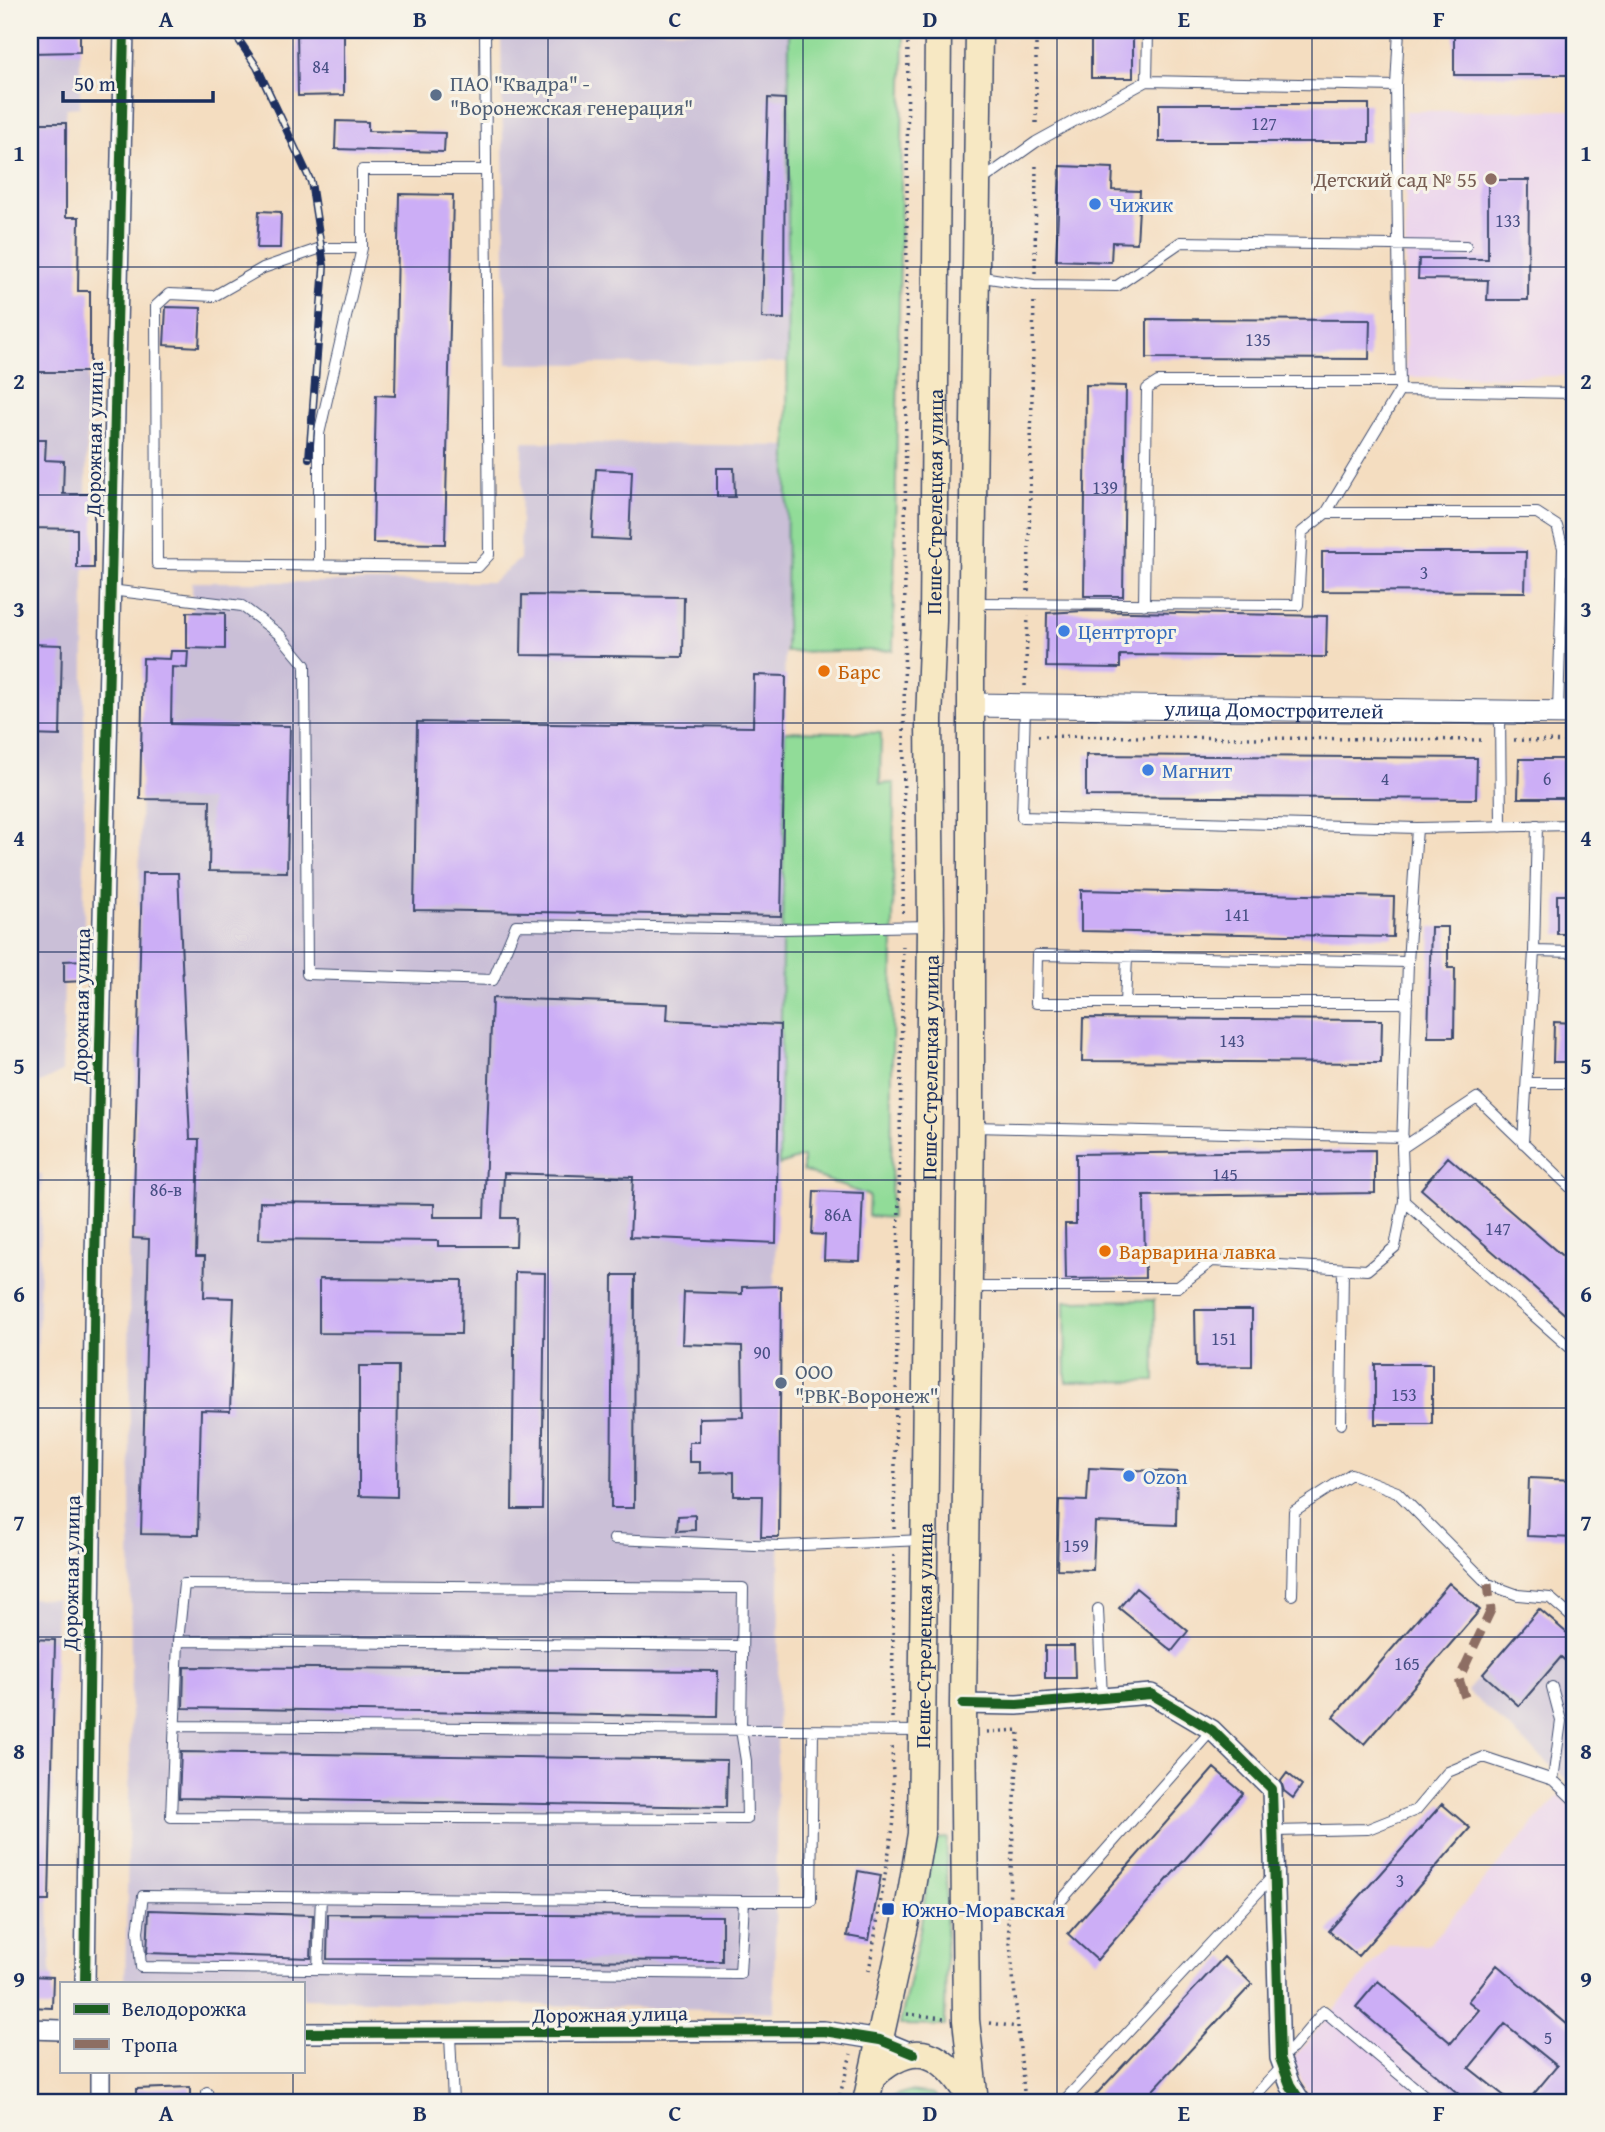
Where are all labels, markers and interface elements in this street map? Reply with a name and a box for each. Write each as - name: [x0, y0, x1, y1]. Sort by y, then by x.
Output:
- text: A: [159, 2, 174, 35]
- text: B: [413, 2, 427, 35]
- text: C: [668, 2, 682, 35]
- text: D: [923, 2, 938, 35]
- text: E: [1178, 2, 1190, 35]
- text: F: [1433, 2, 1445, 35]
- house number: 84: [312, 53, 330, 80]
- scale bar: [63, 60, 214, 104]
- text: 50 m: [74, 68, 116, 99]
- place label: ПАО "Квадра" - "Воронежская генерация": [450, 68, 693, 123]
- marker: ПАО "Квадра" - "Воронежская генерация": [428, 87, 444, 103]
- house number: 127: [1251, 110, 1277, 137]
- text: 1: [13, 136, 25, 169]
- text: 1: [1580, 136, 1592, 169]
- place label: Детский сад № 55: [1313, 164, 1477, 195]
- marker: Детский сад № 55: [1483, 171, 1499, 187]
- place label: Чижик: [1109, 189, 1173, 220]
- marker: Чижик: [1087, 196, 1103, 212]
- house number: 133: [1495, 207, 1521, 234]
- house number: 135: [1245, 326, 1271, 353]
- street label: Дорожная улица: [77, 361, 111, 518]
- text: 2: [13, 364, 25, 397]
- text: 2: [1580, 364, 1592, 397]
- street label: Пеше-Стрелецкая улица: [918, 389, 950, 615]
- house number: 139: [1092, 474, 1118, 501]
- house number: 3: [1420, 559, 1428, 586]
- text: 3: [13, 592, 25, 625]
- text: 3: [1580, 592, 1592, 625]
- place label: Центрторг: [1078, 616, 1176, 647]
- marker: Центрторг: [1056, 623, 1072, 639]
- place label: Барс: [838, 656, 881, 687]
- marker: Барс: [816, 663, 832, 679]
- street label: улица Домостроителей: [1163, 692, 1384, 726]
- place label: Магнит: [1162, 755, 1232, 786]
- marker: Магнит: [1140, 762, 1156, 778]
- house number: 4: [1381, 765, 1389, 792]
- house number: 6: [1543, 765, 1551, 792]
- text: 4: [13, 821, 25, 854]
- text: 4: [1580, 821, 1592, 854]
- house number: 141: [1224, 901, 1250, 928]
- street label: Дорожная улица: [64, 928, 98, 1085]
- street label: Пеше-Стрелецкая улица: [913, 955, 946, 1181]
- house number: 143: [1219, 1027, 1245, 1054]
- text: 5: [13, 1049, 25, 1082]
- text: 5: [1580, 1049, 1592, 1082]
- house number: 145: [1212, 1161, 1238, 1188]
- house number: 86-в: [150, 1176, 182, 1203]
- house number: 86А: [824, 1201, 852, 1228]
- house number: 147: [1485, 1215, 1511, 1242]
- place label: Варварина лавка: [1119, 1236, 1276, 1267]
- marker: Варварина лавка: [1097, 1243, 1113, 1259]
- text: 6: [13, 1277, 25, 1310]
- text: 6: [1580, 1277, 1592, 1310]
- house number: 151: [1211, 1325, 1237, 1352]
- house number: 90: [753, 1339, 771, 1366]
- place label: ООО "РВК-Воронеж": [795, 1356, 939, 1411]
- marker: ООО "РВК-Воронеж": [773, 1375, 789, 1391]
- house number: 153: [1391, 1381, 1417, 1408]
- place label: Ozon: [1143, 1461, 1188, 1492]
- marker: Ozon: [1121, 1468, 1137, 1484]
- street label: Дорожная улица: [54, 1495, 88, 1652]
- text: 7: [13, 1506, 25, 1539]
- text: 7: [1580, 1506, 1592, 1539]
- street label: Пеше-Стрелецкая улица: [906, 1523, 940, 1749]
- house number: 159: [1063, 1532, 1089, 1559]
- house number: 165: [1394, 1650, 1420, 1677]
- text: 8: [13, 1734, 25, 1767]
- text: 8: [1580, 1734, 1592, 1767]
- house number: 3: [1396, 1867, 1404, 1894]
- place label: Южно-Моравская: [902, 1894, 1066, 1925]
- marker: Южно-Моравская: [880, 1901, 896, 1917]
- text: 9: [13, 1962, 25, 1995]
- text: 9: [1580, 1962, 1592, 1995]
- legend: [60, 1982, 304, 2072]
- text: Велодорожка: [122, 1993, 247, 2024]
- street label: Дорожная улица: [531, 1997, 688, 2031]
- house number: 5: [1544, 2024, 1552, 2051]
- text: Тропа: [122, 2029, 178, 2060]
- text: A: [159, 2096, 174, 2129]
- text: B: [413, 2096, 427, 2129]
- text: C: [668, 2096, 682, 2129]
- text: D: [923, 2096, 938, 2129]
- text: E: [1178, 2096, 1190, 2129]
- text: F: [1433, 2096, 1445, 2129]

